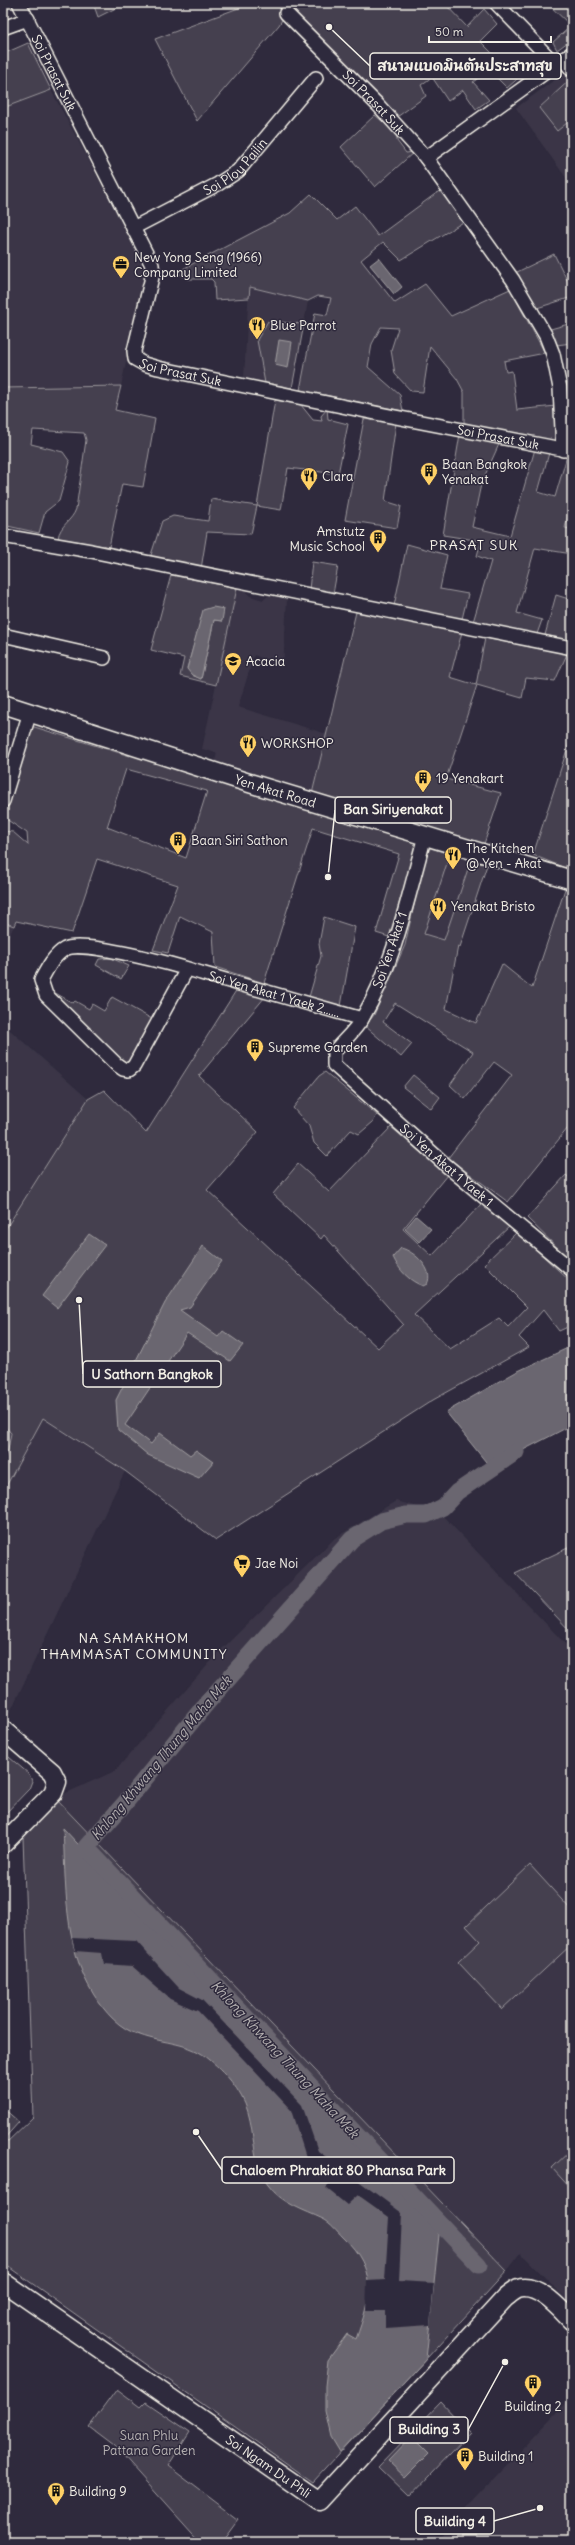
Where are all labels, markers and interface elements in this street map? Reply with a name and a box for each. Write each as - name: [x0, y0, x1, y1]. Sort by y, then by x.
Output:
- scale bar: [429, 18, 551, 44]
- text: 50 m: [435, 24, 464, 39]
- street label: Soi Prasat Suk: [28, 32, 81, 114]
- callout: สนามแบดมินตันประสาทสุข: [370, 53, 561, 79]
- text: สนามแบดมินตันประสาทสุข: [378, 57, 553, 77]
- street label: Soi Prasat Suk: [339, 66, 409, 138]
- street label: Soi Ploy Pailin: [200, 134, 271, 199]
- place label: New Yong Seng (1966) Company Limited: [134, 249, 262, 281]
- office icon: New Yong Seng (1966) Company Limited: [111, 254, 131, 279]
- restaurant icon: Blue Parrot: [247, 315, 267, 340]
- place label: Blue Parrot: [270, 317, 337, 334]
- street label: Soi Prasat Suk: [136, 355, 223, 389]
- street label: Soi Prasat Suk: [455, 421, 541, 453]
- place label: Baan Bangkok Yenakat: [442, 456, 527, 488]
- building icon: Baan Bangkok Yenakat: [419, 461, 439, 486]
- restaurant icon: Clara: [299, 466, 319, 491]
- place label: Clara: [322, 468, 353, 485]
- place label: Amstutz Music School: [290, 523, 365, 555]
- building icon: Amstutz Music School: [368, 528, 388, 553]
- district label: PRASAT SUK: [429, 536, 519, 554]
- school or university icon: Acacia: [223, 651, 243, 676]
- place label: Acacia: [246, 653, 285, 670]
- restaurant icon: WORKSHOP: [238, 733, 258, 758]
- place label: WORKSHOP: [261, 735, 334, 752]
- building icon: 19 Yenakart: [413, 768, 433, 793]
- street label: Yen Akat Road: [233, 770, 319, 811]
- place label: 19 Yenakart: [436, 770, 504, 787]
- callout: Ban Siriyenakat: [335, 797, 451, 823]
- text: Ban Siriyenakat: [343, 800, 443, 818]
- building icon: Baan Siri Sathon: [168, 830, 188, 855]
- place label: Baan Siri Sathon: [191, 832, 288, 849]
- place label: The Kitchen @ Yen - Akat: [466, 840, 542, 872]
- restaurant icon: The Kitchen @ Yen - Akat: [443, 845, 463, 870]
- restaurant icon: Yenakat Bristo: [428, 896, 448, 921]
- place label: Yenakat Bristo: [451, 898, 535, 915]
- street label: Soi Yen Akat 1: [369, 910, 411, 990]
- street label: Soi Yen Akat 1 Yaek 2......: [206, 967, 342, 1021]
- building icon: Supreme Garden: [245, 1037, 265, 1062]
- place label: Supreme Garden: [268, 1039, 368, 1056]
- street label: Soi Yen Akat 1 Yaek 1: [397, 1120, 497, 1210]
- callout: U Sathorn Bangkok: [83, 1361, 221, 1387]
- text: U Sathorn Bangkok: [91, 1365, 213, 1383]
- supermarket icon: Jae Noi: [232, 1553, 252, 1578]
- place label: Jae Noi: [255, 1555, 298, 1572]
- district label: NA SAMAKHOM THAMMASAT COMMUNITY: [41, 1629, 227, 1663]
- water label: Khlong Khwang Thung Maha Mek: [87, 1671, 236, 1844]
- water label: Khlong Khwang Thung Maha Mek: [207, 1976, 364, 2142]
- callout: Chaloem Phrakiat 80 Phansa Park: [222, 2157, 454, 2183]
- text: Chaloem Phrakiat 80 Phansa Park: [230, 2161, 446, 2179]
- building icon: Building 2: [523, 2373, 543, 2398]
- place label: Building 2: [504, 2398, 562, 2415]
- callout: Building 3: [390, 2417, 468, 2443]
- text: Building 3: [398, 2420, 460, 2438]
- park label: Suan Phlu Pattana Garden: [102, 2427, 196, 2459]
- street label: Soi Ngam Du Phli: [223, 2431, 314, 2501]
- building icon: Building 1: [455, 2446, 475, 2471]
- place label: Building 1: [478, 2448, 534, 2465]
- building icon: Building 9: [46, 2481, 66, 2506]
- place label: Building 9: [69, 2483, 127, 2500]
- callout: Building 4: [416, 2508, 494, 2534]
- text: Building 4: [424, 2512, 486, 2530]

